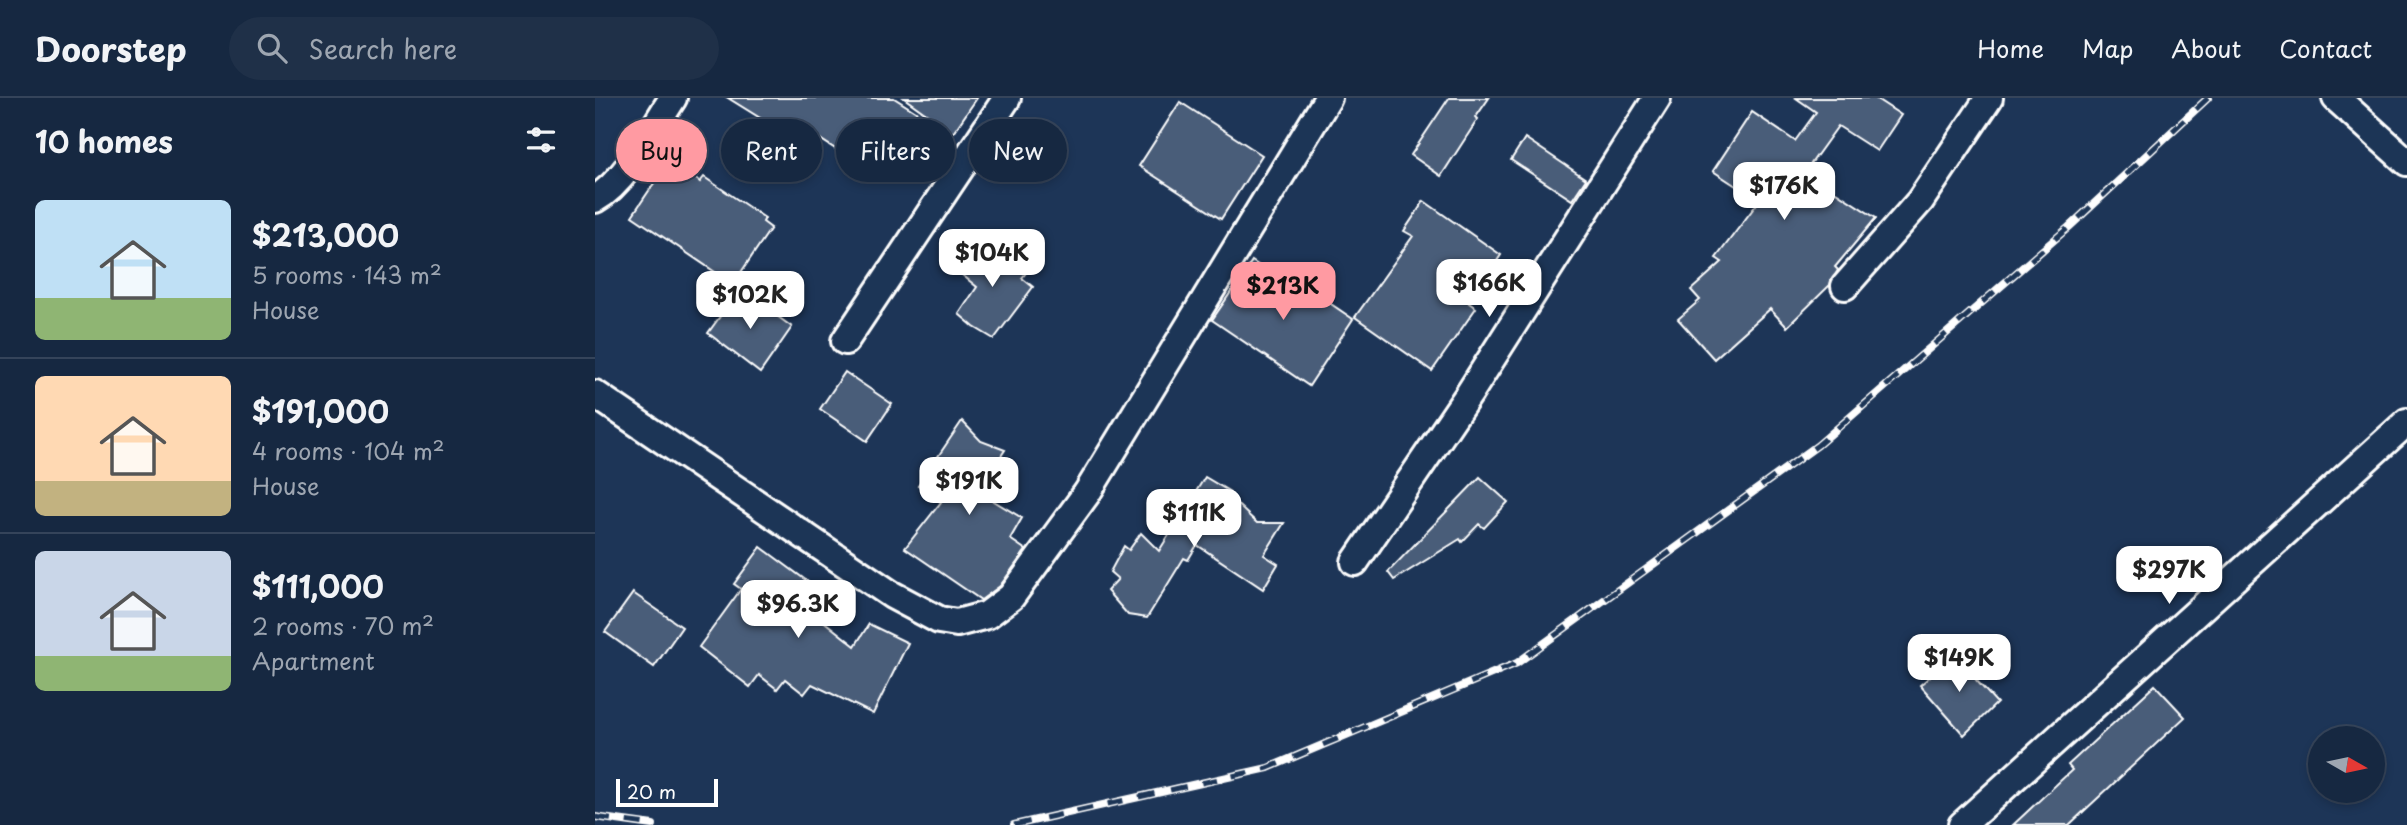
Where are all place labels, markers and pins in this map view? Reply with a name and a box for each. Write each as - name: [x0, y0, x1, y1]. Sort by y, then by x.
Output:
- pin: $176K: [1735, 162, 1833, 222]
- pin: $104K: [943, 230, 1041, 289]
- pin: $166K: [1440, 260, 1538, 319]
- pin: $213K: [1234, 262, 1332, 322]
- pin: $102K: [701, 272, 799, 331]
- pin: $191K: [920, 458, 1018, 517]
- pin: $111K: [1145, 490, 1243, 549]
- pin: $297K: [2120, 546, 2218, 606]
- pin: $96.3K: [741, 580, 855, 640]
- pin: $149K: [1910, 634, 2008, 694]

